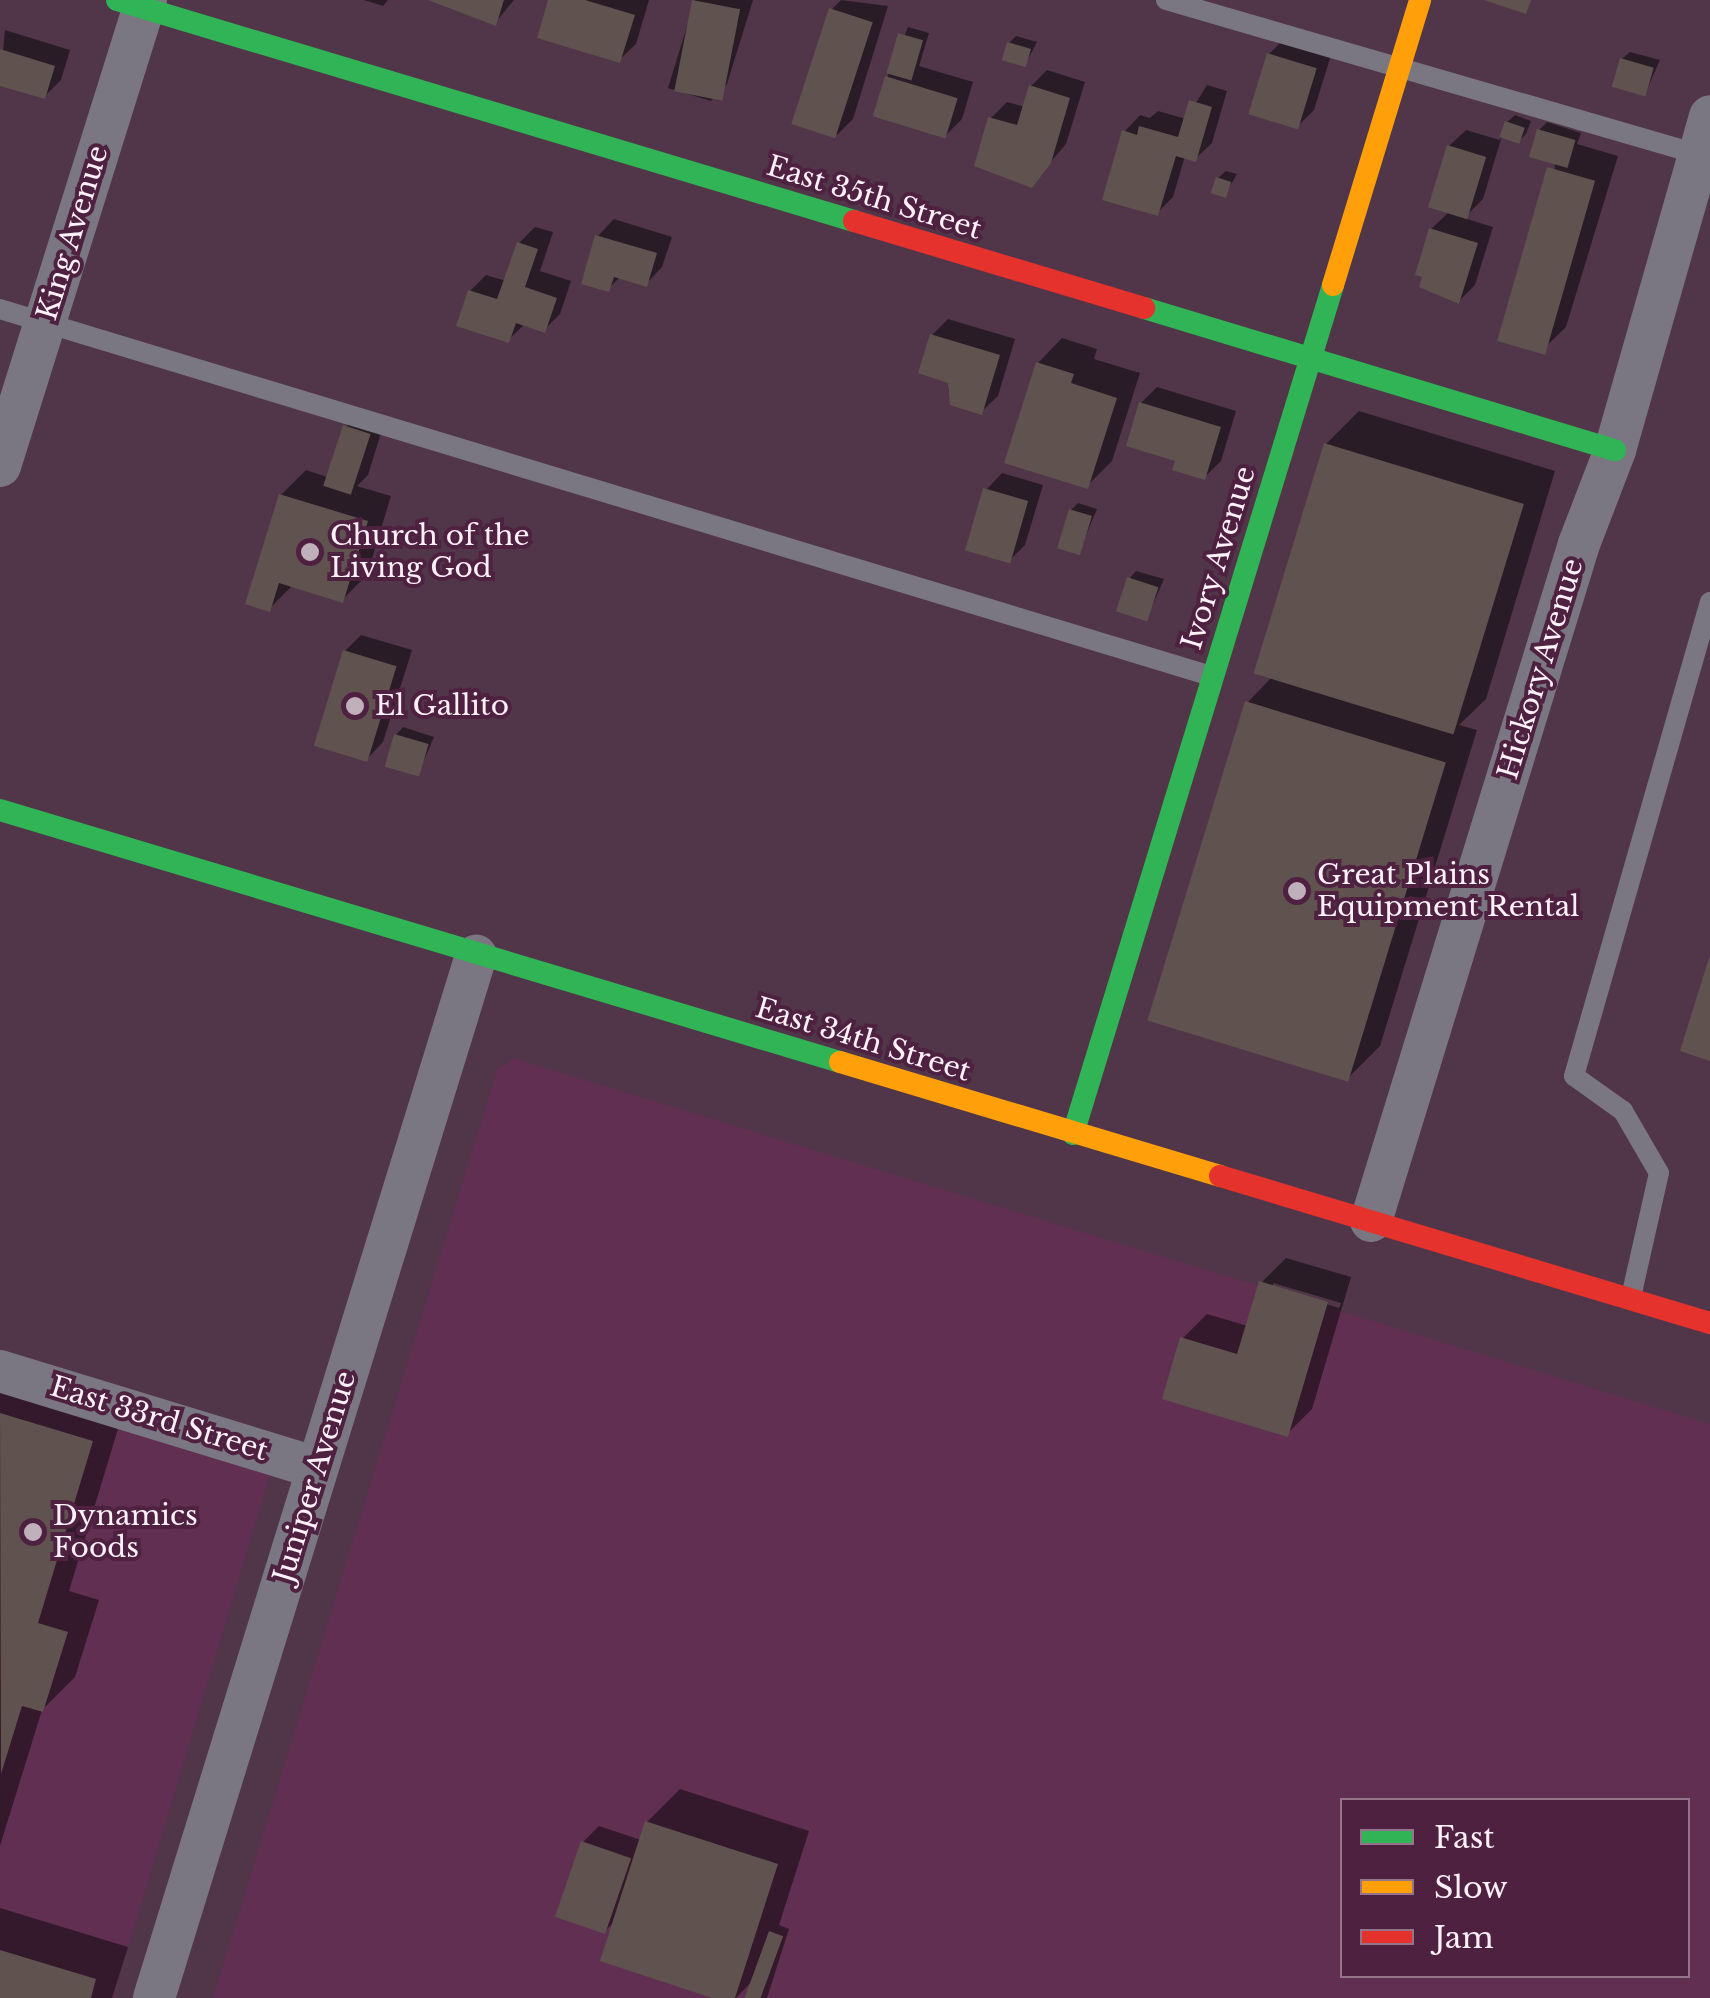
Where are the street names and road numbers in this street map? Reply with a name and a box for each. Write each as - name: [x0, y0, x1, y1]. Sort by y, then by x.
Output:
- street label: King Avenue: [30, 141, 116, 325]
- street label: East 35th Street: [763, 149, 985, 247]
- street label: Ivory Avenue: [1175, 462, 1263, 654]
- street label: Hickory Avenue: [1491, 554, 1591, 784]
- street label: East 34th Street: [752, 991, 974, 1089]
- street label: Juniper Avenue: [267, 1366, 363, 1588]
- street label: East 33rd Street: [46, 1370, 272, 1468]

